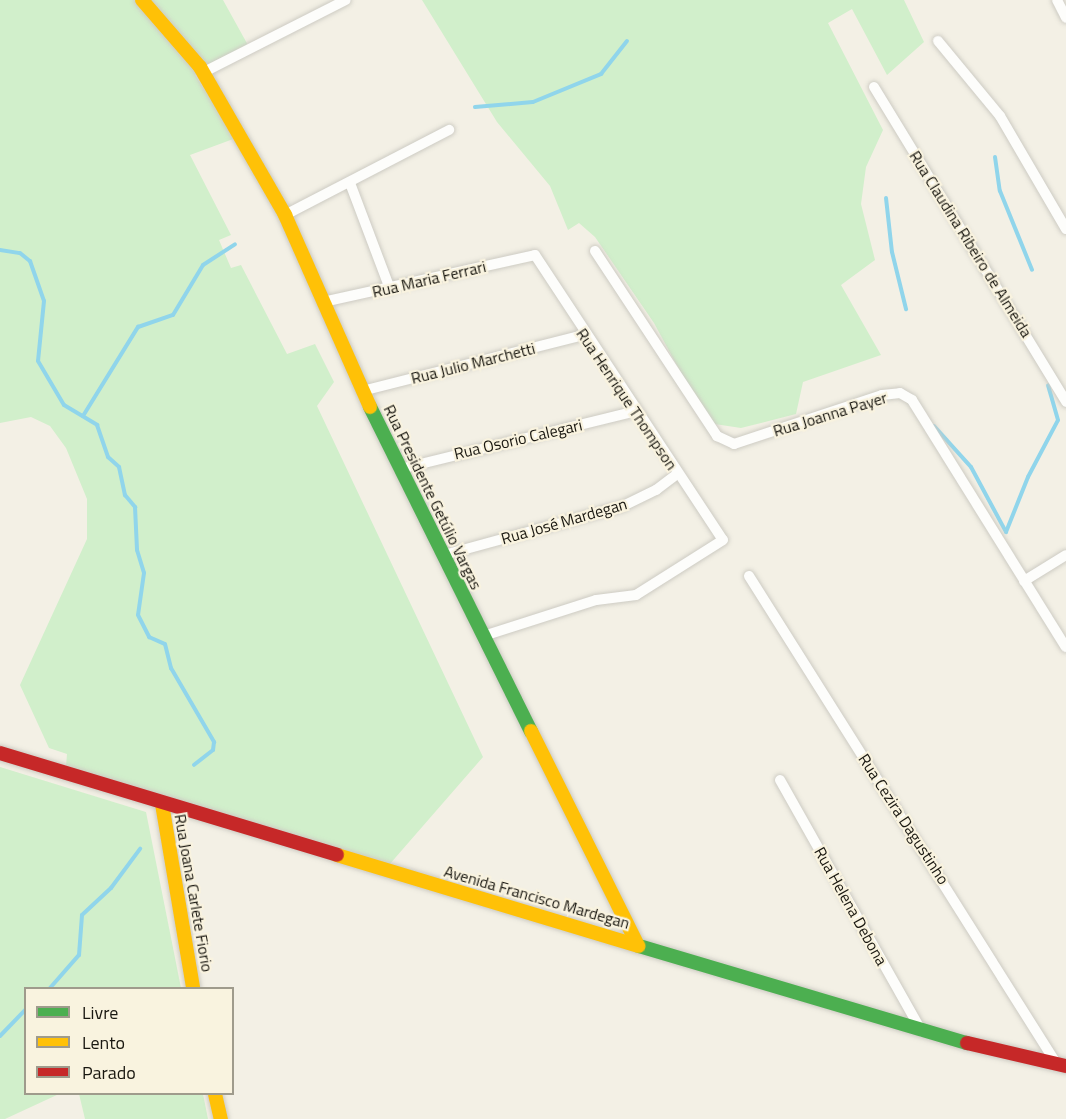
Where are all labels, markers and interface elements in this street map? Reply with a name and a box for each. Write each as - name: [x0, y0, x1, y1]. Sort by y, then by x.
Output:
- street label: Rua Claudina Ribeiro de Almeida: [906, 147, 1036, 341]
- street label: Rua Maria Ferrari: [370, 257, 488, 301]
- street label: Rua Henrique Thompson: [572, 325, 682, 473]
- street label: Rua Julio Marchetti: [409, 338, 537, 388]
- street label: Rua Joanna Payer: [771, 388, 889, 440]
- street label: Rua Presidente Getúlio Vargas: [380, 401, 486, 593]
- street label: Rua Osorio Calegari: [452, 415, 584, 463]
- street label: Rua José Mardegan: [499, 494, 629, 548]
- street label: Rua Cezira Dagustinho: [855, 750, 953, 888]
- street label: Rua Joana Carlete Fiorio: [171, 813, 217, 973]
- street label: Rua Helena Debona: [811, 843, 891, 969]
- street label: Avenida Francisco Mardegan: [442, 861, 632, 933]
- legend: [24, 987, 234, 1095]
- text: Livre: [82, 999, 118, 1026]
- text: Lento: [82, 1029, 125, 1056]
- text: Parado: [82, 1059, 136, 1086]

